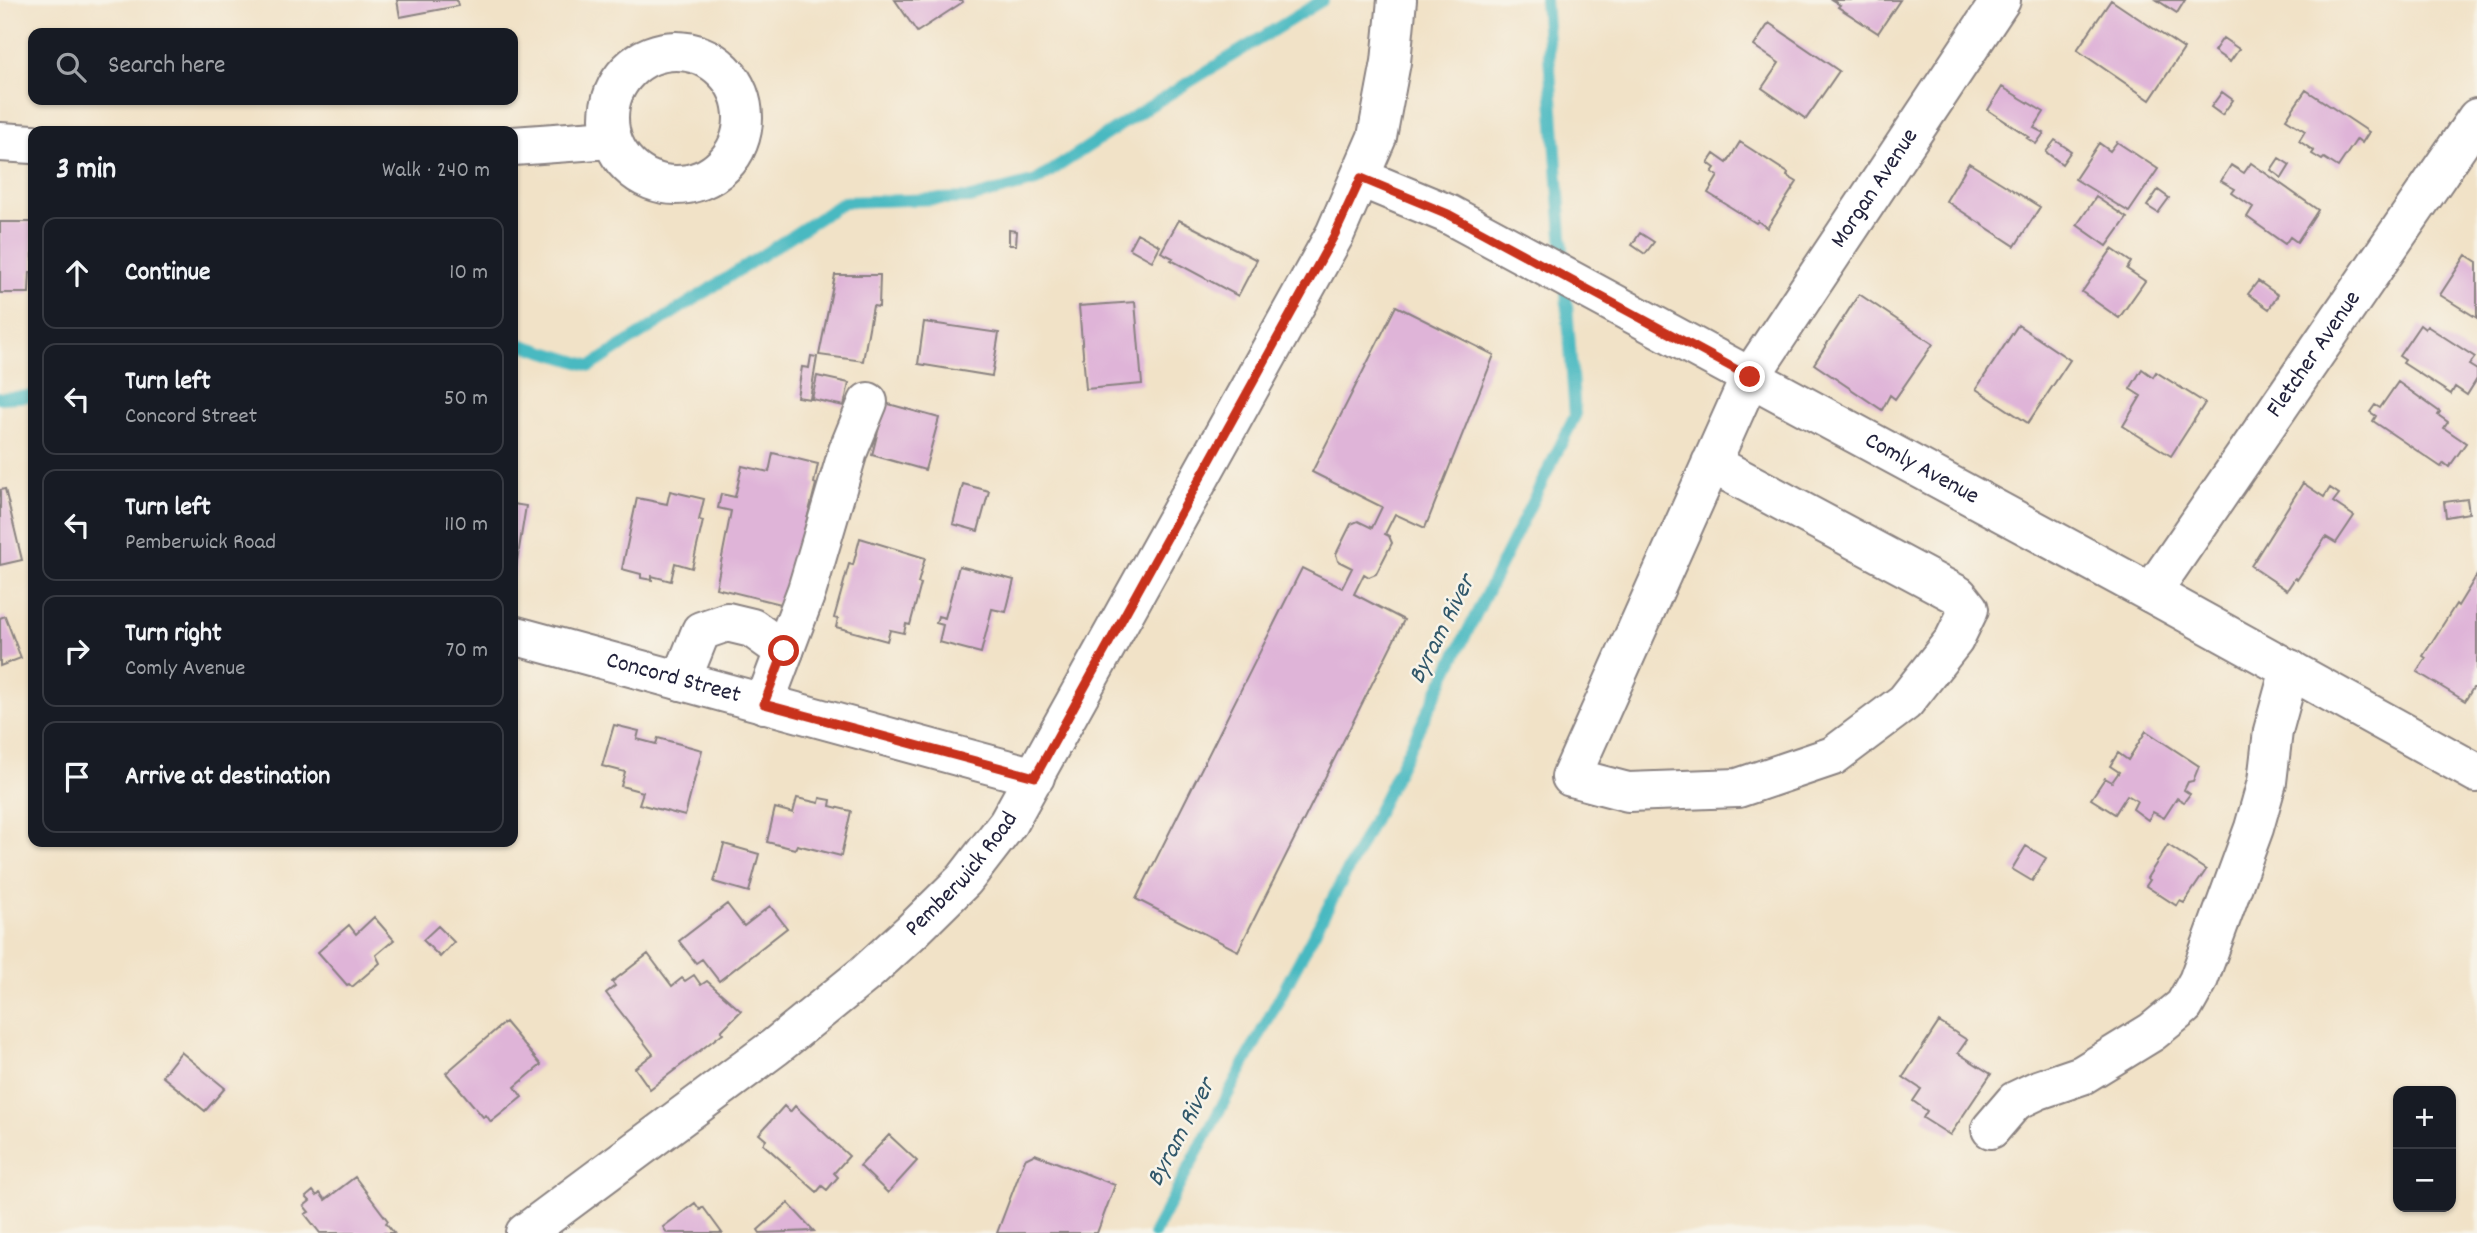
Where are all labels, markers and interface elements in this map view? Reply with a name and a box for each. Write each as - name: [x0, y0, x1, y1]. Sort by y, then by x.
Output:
- search box: [28, 28, 518, 105]
- icon: search: [52, 48, 90, 86]
- text: Search here: [108, 48, 226, 85]
- street label: Morgan Avenue: [1823, 122, 1928, 255]
- text: 3 min: [56, 150, 116, 193]
- text: Walk · 240 m: [382, 155, 490, 188]
- icon: ahead: [58, 254, 96, 292]
- text: Continue: [125, 255, 210, 292]
- text: 10 m: [449, 257, 488, 290]
- street label: Fletcher Avenue: [2259, 284, 2370, 425]
- route end: [1734, 361, 1765, 392]
- text: Turn left: [125, 364, 211, 401]
- icon: left: [58, 380, 96, 418]
- text: 50 m: [444, 383, 488, 416]
- text: Concord Street: [125, 401, 257, 434]
- street label: Comly Avenue: [1858, 424, 1985, 514]
- text: Turn left: [125, 490, 211, 527]
- icon: left: [58, 506, 96, 544]
- text: 110 m: [444, 509, 488, 542]
- text: Pemberwick Road: [125, 527, 276, 560]
- water label: Byram River: [1400, 566, 1488, 691]
- text: Turn right: [125, 616, 222, 653]
- icon: right: [58, 632, 96, 670]
- text: 70 m: [446, 635, 488, 668]
- route start: [768, 635, 799, 666]
- street label: Concord Street: [602, 644, 744, 713]
- text: Comly Avenue: [125, 653, 245, 686]
- icon: arrive: [58, 758, 96, 796]
- text: Arrive at destination: [125, 759, 330, 796]
- street label: Pemberwick Road: [898, 806, 1028, 945]
- water label: Byram River: [1138, 1069, 1228, 1194]
- map controls: [2393, 1086, 2456, 1212]
- button: +: [2393, 1086, 2456, 1149]
- button: −: [2393, 1149, 2456, 1212]

